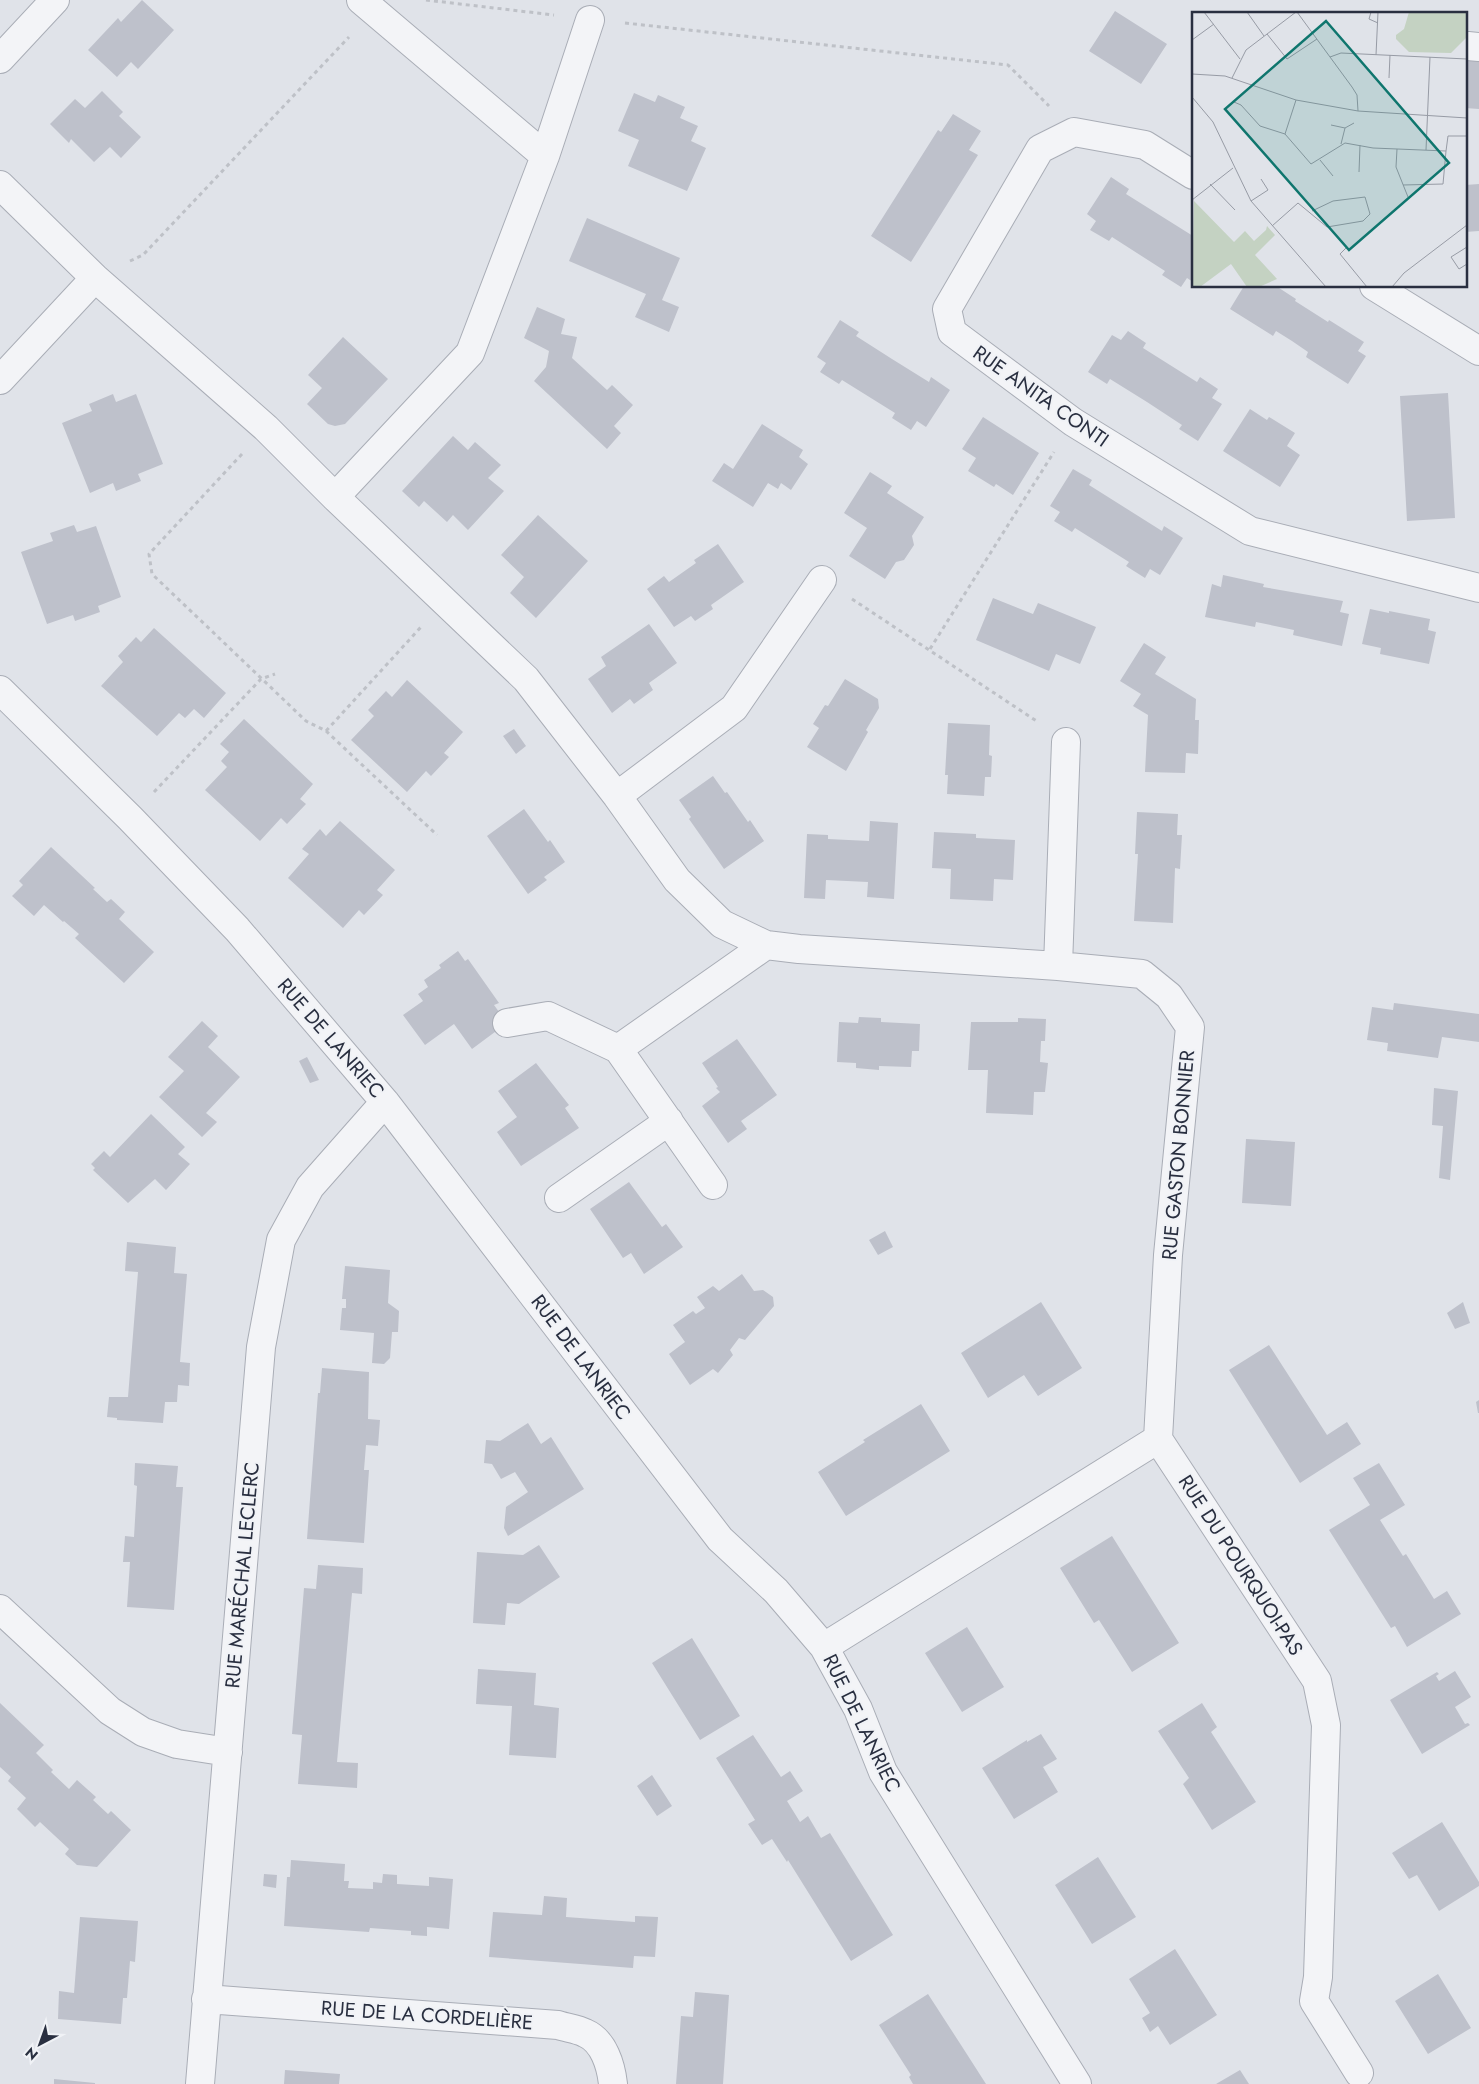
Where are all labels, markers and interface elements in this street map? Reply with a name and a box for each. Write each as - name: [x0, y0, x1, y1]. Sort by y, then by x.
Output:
- inset map: [1192, 12, 1466, 288]
- street label: RUE ANITA CONTI: [967, 339, 1115, 454]
- street label: RUE DE LANRIEC: [270, 972, 391, 1105]
- street label: RUE GASTON BONNIER: [1155, 1049, 1202, 1261]
- street label: RUE DE LANRIEC: [524, 1289, 637, 1426]
- street label: RUE MARÉCHAL LECLERC: [218, 1461, 267, 1689]
- street label: RUE DU POURQUOI-PAS: [1171, 1469, 1310, 1661]
- street label: RUE DE LANRIEC: [816, 1649, 908, 1797]
- street label: RUE DE LA CORDELIÈRE: [320, 1994, 534, 2037]
- north arrow: [15, 2019, 65, 2069]
- text: N: [21, 2043, 42, 2065]

